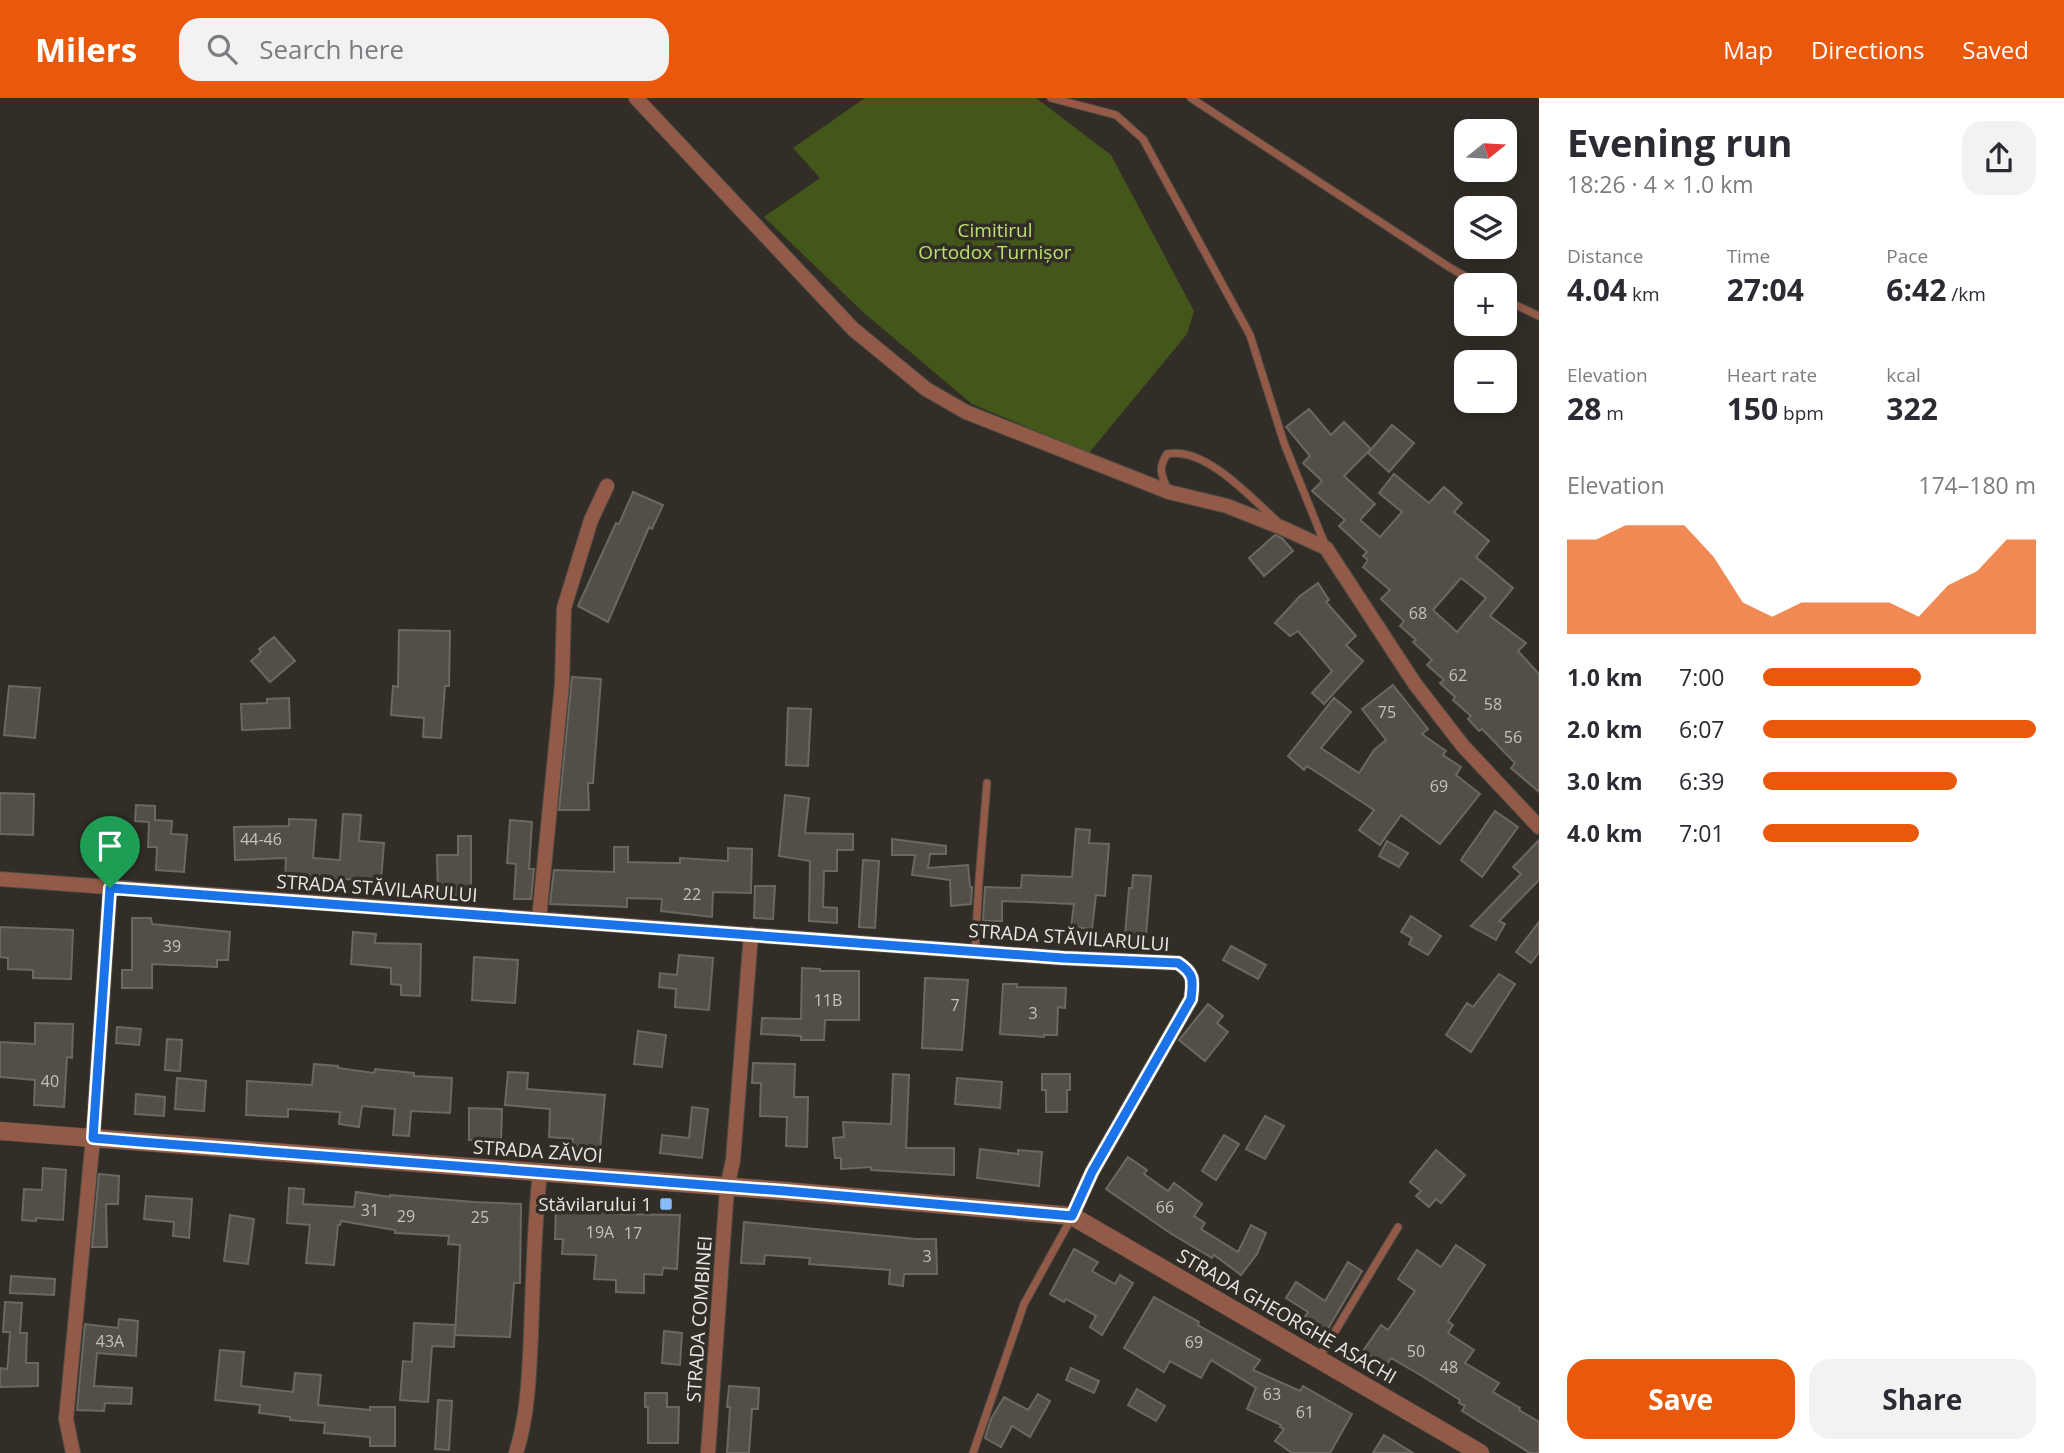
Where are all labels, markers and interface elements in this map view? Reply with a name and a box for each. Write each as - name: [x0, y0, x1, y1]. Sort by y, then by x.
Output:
- search box: [179, 18, 669, 81]
- text: Milers: [35, 27, 137, 72]
- icon: search: [203, 30, 241, 68]
- text: Search here: [259, 31, 404, 67]
- text: Map: [1723, 33, 1773, 66]
- text: Directions: [1811, 33, 1924, 66]
- text: Saved: [1962, 33, 2029, 66]
- text: Evening run: [1567, 116, 1792, 168]
- north arrow: [1454, 119, 1517, 182]
- map controls: [1454, 119, 1517, 413]
- button: share: [1962, 121, 2036, 195]
- text: 18:26 · 4 × 1.0 km: [1567, 168, 1754, 200]
- button: layers: [1454, 196, 1517, 259]
- park label: Cimitirul Ortodox Turnișor: [918, 217, 1072, 265]
- text: Distance: [1567, 243, 1643, 269]
- text: Time: [1727, 243, 1770, 269]
- text: Pace: [1886, 243, 1928, 269]
- text: 4.04: [1567, 269, 1627, 310]
- text: 27:04: [1727, 269, 1804, 310]
- text: 6:42: [1886, 269, 1946, 310]
- button: +: [1454, 273, 1517, 336]
- text: km: [1627, 281, 1660, 307]
- text: /km: [1946, 281, 1986, 307]
- button: −: [1454, 350, 1517, 413]
- text: Elevation: [1567, 362, 1648, 388]
- text: Heart rate: [1727, 362, 1817, 388]
- text: kcal: [1886, 362, 1921, 388]
- text: 28: [1567, 388, 1601, 429]
- text: 150: [1727, 388, 1778, 429]
- text: 322: [1886, 388, 1938, 429]
- text: m: [1601, 400, 1624, 426]
- text: bpm: [1778, 400, 1824, 426]
- text: Elevation: [1567, 469, 1665, 501]
- text: 174–180 m: [1918, 469, 2036, 501]
- house number: 68: [1409, 602, 1427, 624]
- text: 1.0 km: [1567, 661, 1643, 693]
- text: 7:00: [1679, 661, 1725, 693]
- house number: 62: [1449, 664, 1467, 686]
- house number: 58: [1484, 693, 1502, 715]
- house number: 75: [1378, 701, 1396, 723]
- text: 2.0 km: [1567, 713, 1643, 745]
- text: 6:07: [1679, 713, 1725, 745]
- house number: 56: [1504, 726, 1522, 748]
- text: 3.0 km: [1567, 765, 1643, 797]
- text: 6:39: [1679, 765, 1725, 797]
- house number: 69: [1430, 775, 1448, 797]
- pin: [80, 816, 140, 888]
- text: 4.0 km: [1567, 817, 1643, 849]
- text: 7:01: [1679, 817, 1725, 849]
- icon: arrive: [91, 827, 129, 865]
- house number: 44-46: [240, 828, 282, 850]
- street label: STRADA STĂVILARULUI: [276, 868, 478, 908]
- house number: 22: [683, 883, 701, 905]
- street label: STRADA STĂVILARULUI: [968, 917, 1170, 957]
- house number: 39: [163, 935, 181, 957]
- house number: 11B: [814, 989, 842, 1011]
- house number: 7: [950, 994, 960, 1016]
- house number: 3: [1028, 1002, 1038, 1024]
- house number: 40: [41, 1070, 59, 1092]
- street label: STRADA ZĂVOI: [472, 1134, 604, 1168]
- place label: Stăvilarului 1: [538, 1191, 652, 1217]
- marker: Stăvilarului 1: [658, 1196, 674, 1212]
- house number: 66: [1156, 1196, 1174, 1218]
- house number: 31: [361, 1199, 379, 1221]
- house number: 29: [397, 1205, 415, 1227]
- house number: 25: [471, 1206, 489, 1228]
- house number: 19A: [586, 1221, 615, 1243]
- house number: 17: [624, 1222, 642, 1244]
- street label: STRADA COMBINEI: [680, 1235, 718, 1403]
- street label: STRADA GHEORGHE ASACHI: [1173, 1242, 1401, 1390]
- house number: 3: [922, 1245, 932, 1267]
- house number: 43A: [96, 1330, 125, 1352]
- house number: 69: [1185, 1331, 1203, 1353]
- house number: 50: [1407, 1340, 1425, 1362]
- house number: 48: [1440, 1356, 1458, 1378]
- button: Save: [1567, 1359, 1795, 1439]
- button: Share: [1809, 1359, 2036, 1439]
- house number: 63: [1263, 1383, 1281, 1405]
- house number: 61: [1296, 1401, 1314, 1423]

